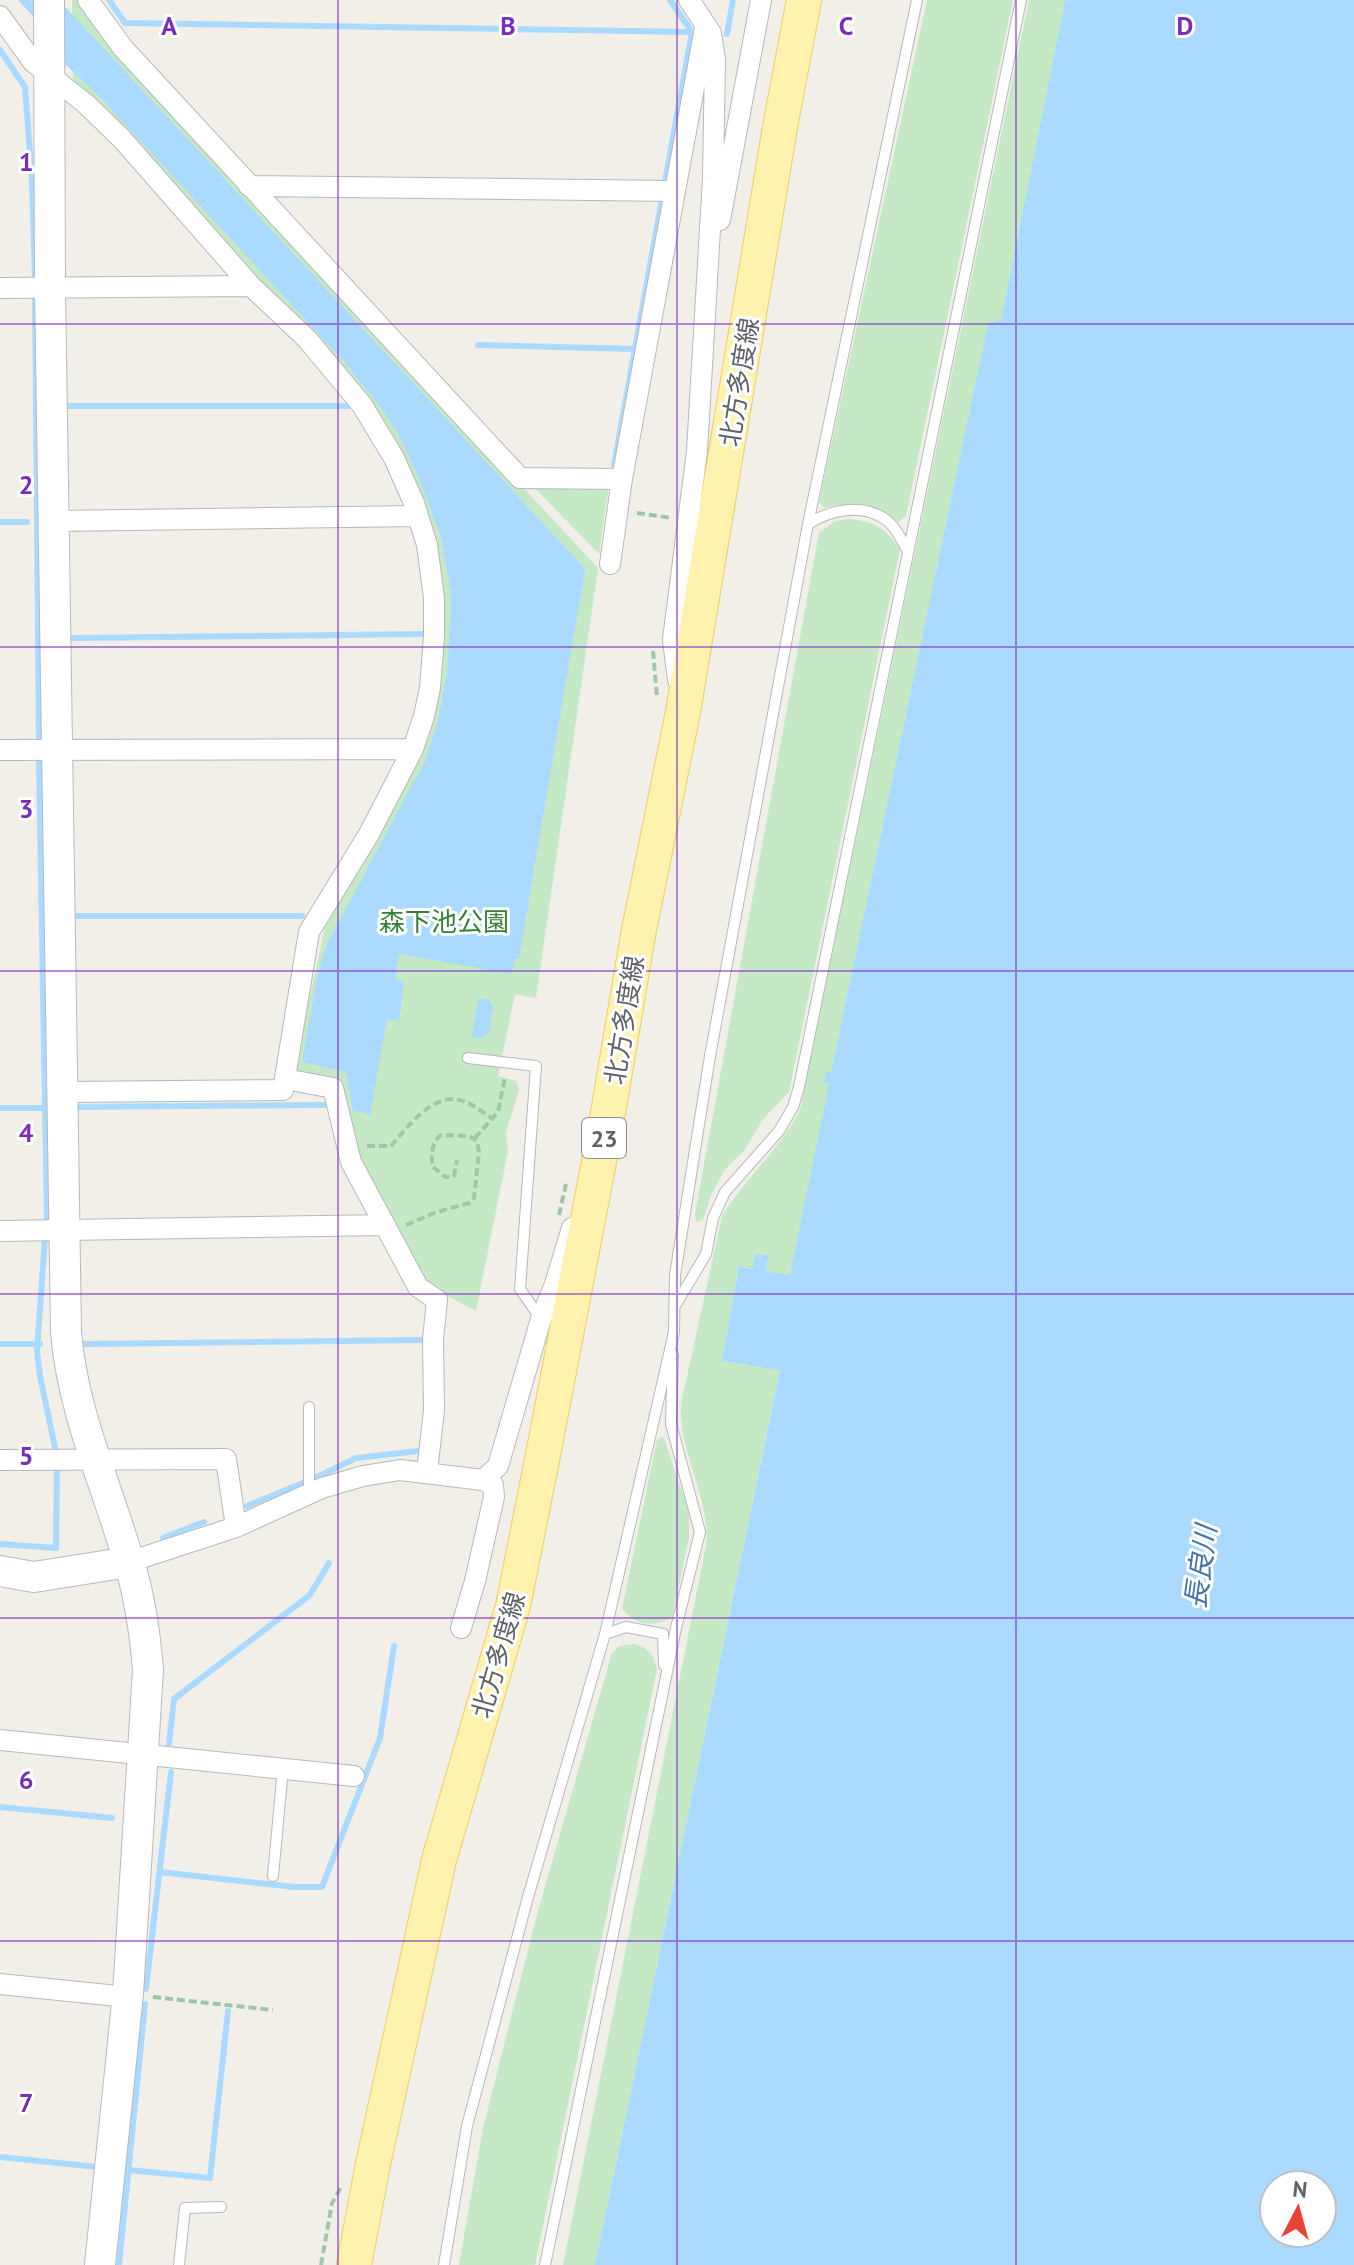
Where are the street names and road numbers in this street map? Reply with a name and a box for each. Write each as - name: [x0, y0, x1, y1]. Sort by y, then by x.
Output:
- street label: 北方多度線: [713, 315, 765, 449]
- street label: 北方多度線: [598, 953, 650, 1087]
- road number: 23: [582, 1118, 626, 1158]
- street label: 北方多度線: [464, 1588, 532, 1722]

